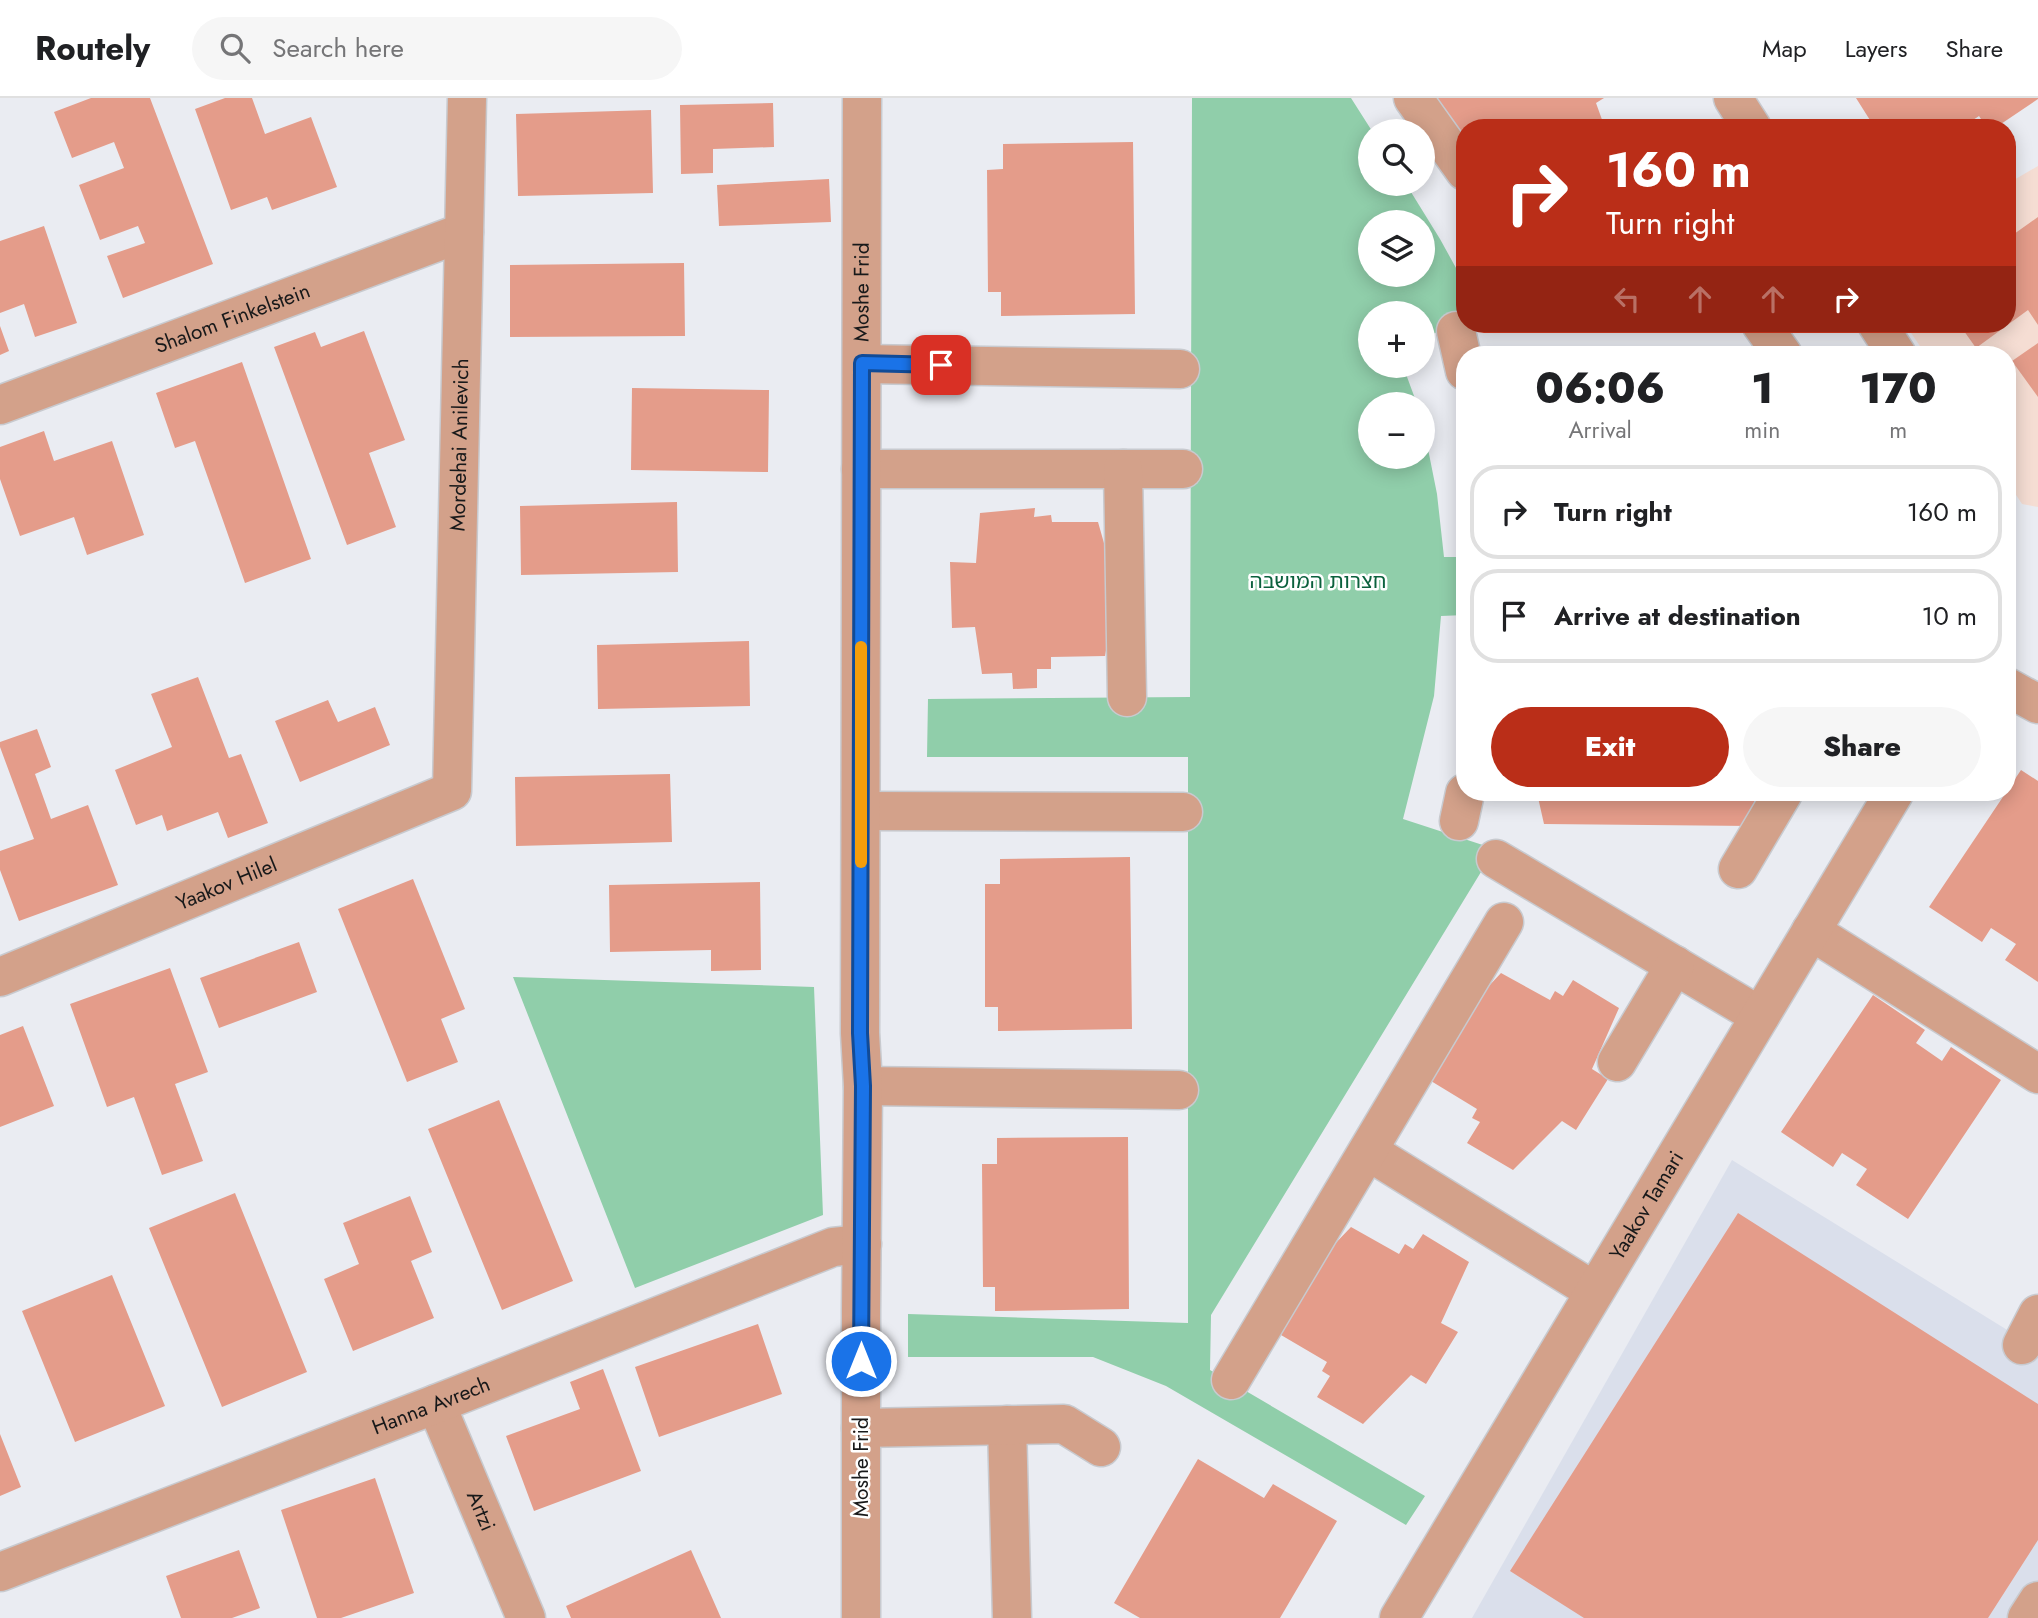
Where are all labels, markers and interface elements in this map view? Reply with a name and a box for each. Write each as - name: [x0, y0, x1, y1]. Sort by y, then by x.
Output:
- search box: [192, 17, 682, 80]
- text: Routely: [35, 25, 150, 72]
- icon: search: [216, 29, 254, 67]
- text: Search here: [272, 29, 404, 67]
- text: Map: [1762, 31, 1807, 66]
- text: Layers: [1845, 31, 1907, 66]
- text: Share: [1945, 31, 2003, 66]
- map controls: [1358, 119, 1435, 469]
- button: search: [1358, 119, 1435, 196]
- text: 160 m: [1606, 135, 1751, 205]
- icon: right: [1491, 147, 1582, 238]
- text: Turn right: [1606, 200, 1735, 246]
- button: layers: [1358, 210, 1435, 287]
- street label: Moshe Frid: [846, 242, 877, 342]
- street label: Shalom Finkelstein: [150, 276, 315, 361]
- icon: left: [1608, 280, 1646, 318]
- icon: ahead: [1681, 280, 1719, 318]
- icon: ahead: [1754, 280, 1792, 318]
- icon: right: [1827, 280, 1865, 318]
- button: +: [1358, 301, 1435, 378]
- pin: [911, 335, 971, 395]
- icon: arrive: [922, 346, 960, 384]
- street label: Mordehai Anilevich: [443, 358, 476, 532]
- text: 06:06: [1535, 358, 1665, 419]
- text: 1: [1751, 358, 1773, 419]
- text: 170: [1860, 358, 1937, 419]
- button: −: [1358, 392, 1435, 469]
- text: Arrival: [1568, 413, 1632, 447]
- text: min: [1744, 413, 1780, 447]
- text: m: [1889, 413, 1907, 447]
- icon: right: [1495, 493, 1533, 531]
- text: Turn right: [1554, 493, 1672, 531]
- text: 160 m: [1907, 493, 1977, 531]
- park label: חצרות המושבה: [1250, 566, 1386, 596]
- icon: arrive: [1495, 597, 1533, 635]
- text: Arrive at destination: [1554, 597, 1801, 635]
- text: 10 m: [1922, 597, 1977, 635]
- button: Exit: [1491, 707, 1729, 787]
- button: Share: [1743, 707, 1981, 787]
- street label: Yaakov Hilel: [172, 850, 282, 918]
- street label: Yaakov Tamari: [1602, 1145, 1691, 1266]
- position arrow: [824, 1324, 898, 1398]
- street label: Hanna Avrech: [368, 1369, 495, 1442]
- street label: Moshe Frid: [846, 1417, 876, 1517]
- street label: Artzi: [459, 1486, 503, 1536]

